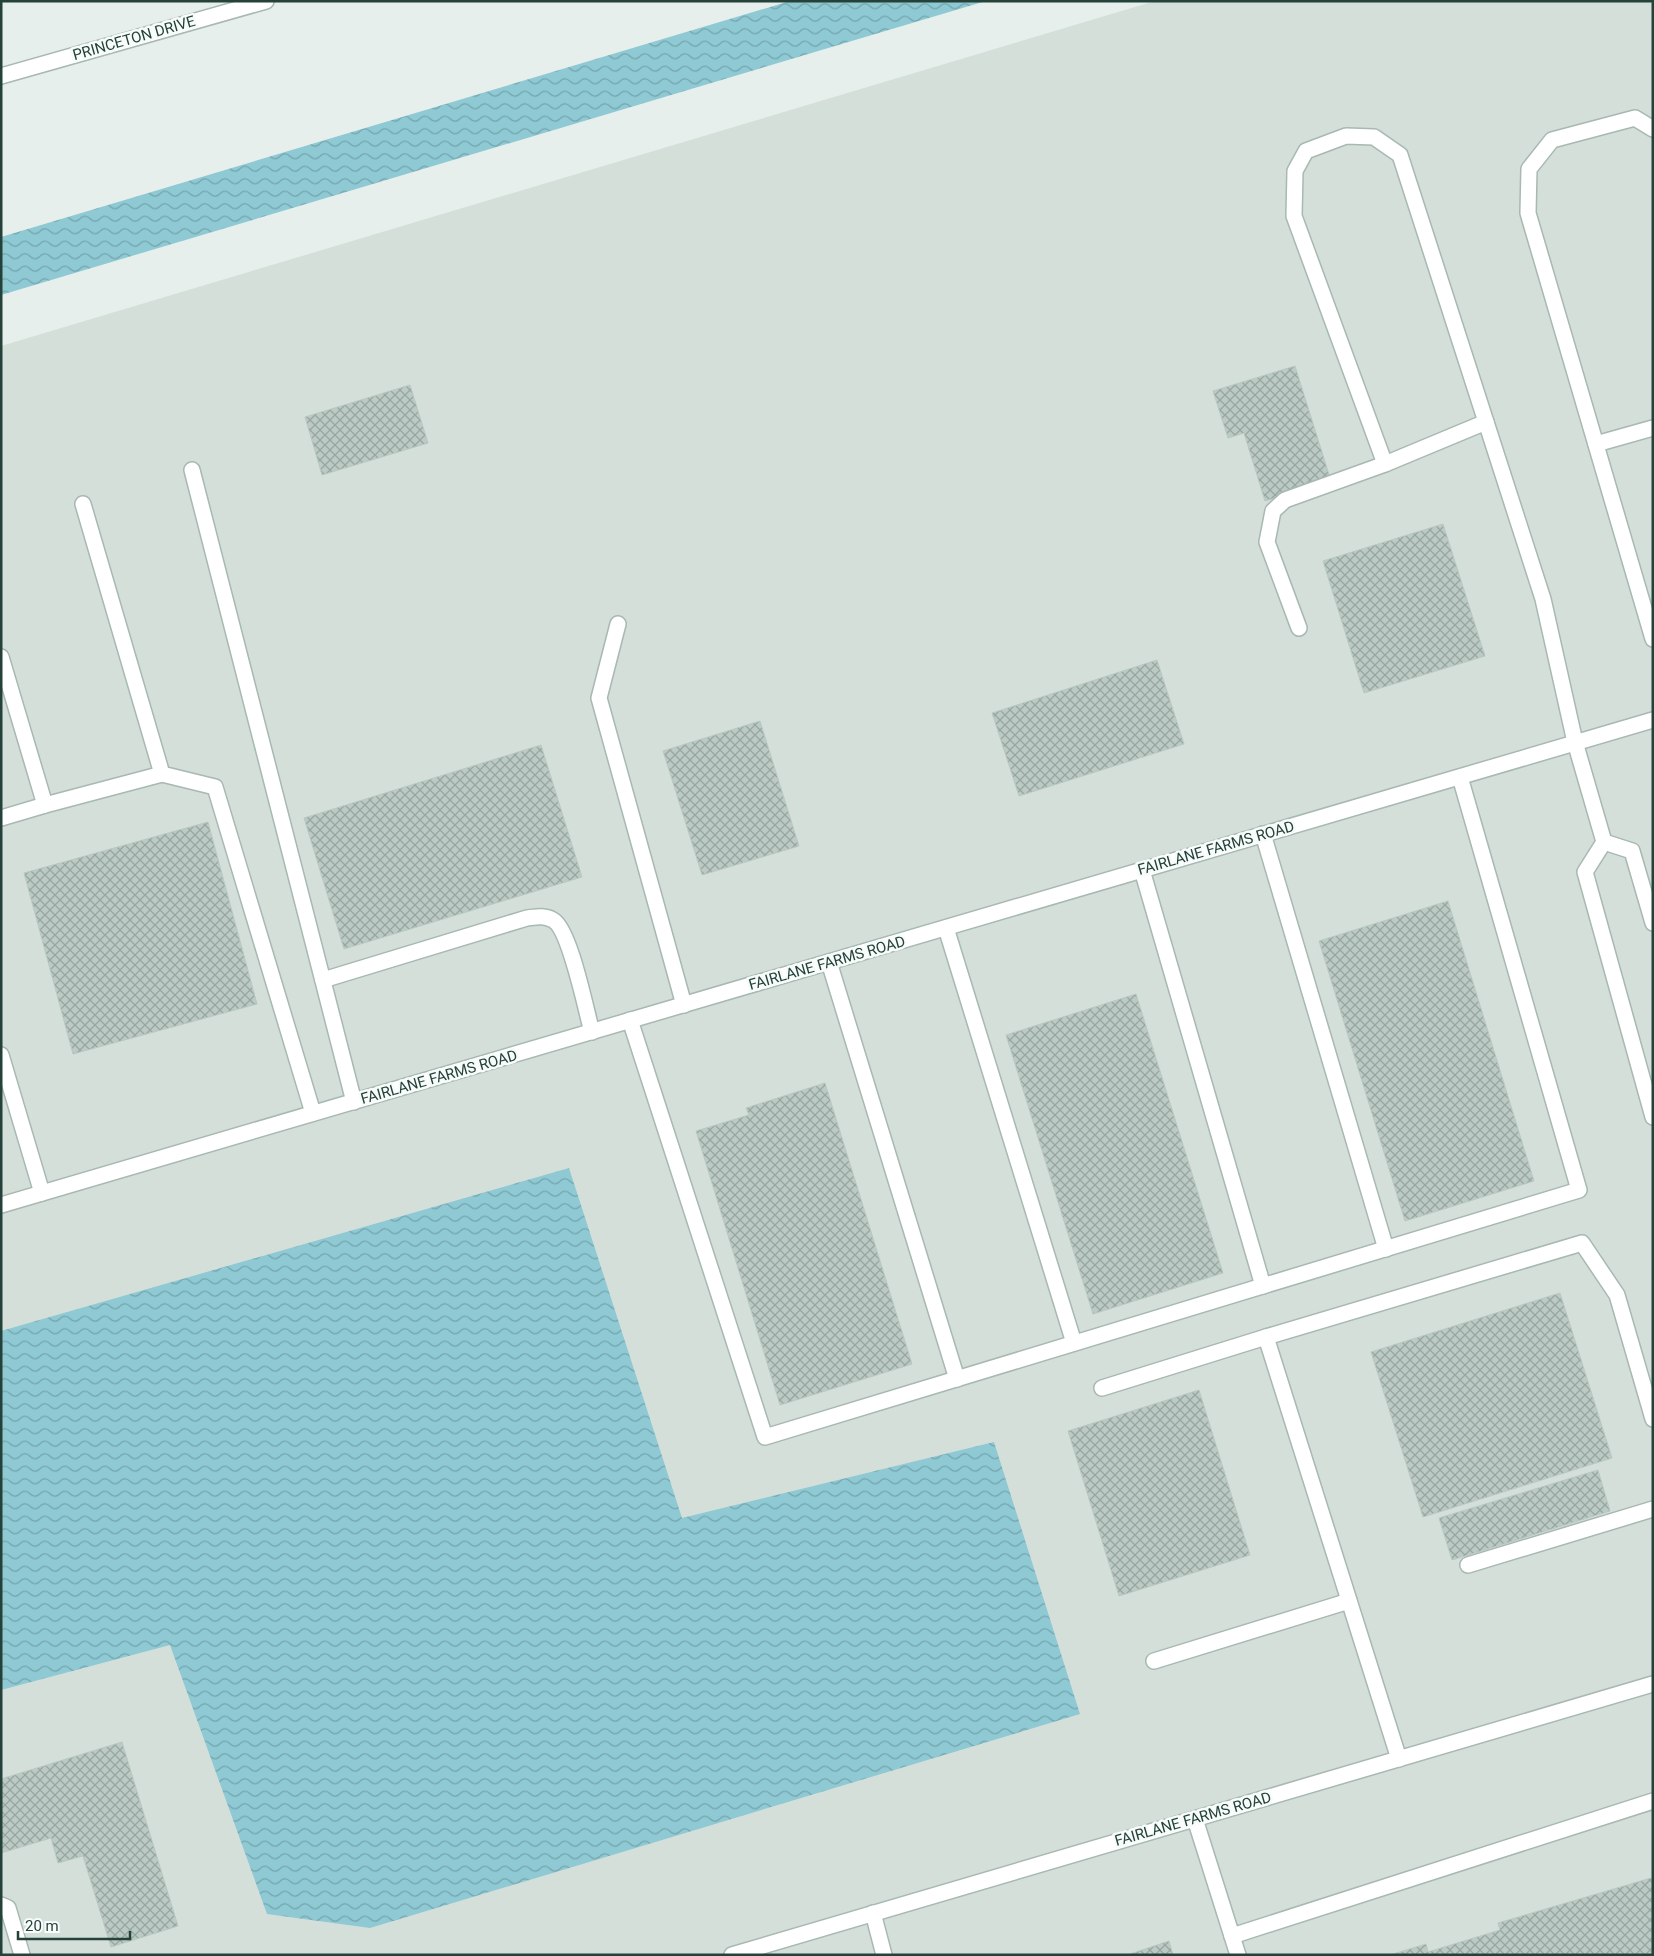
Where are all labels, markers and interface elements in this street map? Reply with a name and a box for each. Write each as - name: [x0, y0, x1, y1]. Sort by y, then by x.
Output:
- street label: PRINCETON DRIVE: [71, 12, 198, 64]
- street label: FAIRLANE FARMS ROAD: [1136, 817, 1296, 879]
- street label: FAIRLANE FARMS ROAD: [747, 932, 907, 994]
- street label: FAIRLANE FARMS ROAD: [359, 1046, 519, 1108]
- street label: FAIRLANE FARMS ROAD: [1113, 1788, 1273, 1850]
- scale bar: [18, 1908, 130, 1940]
- text: 20 m: [25, 1917, 59, 1935]

